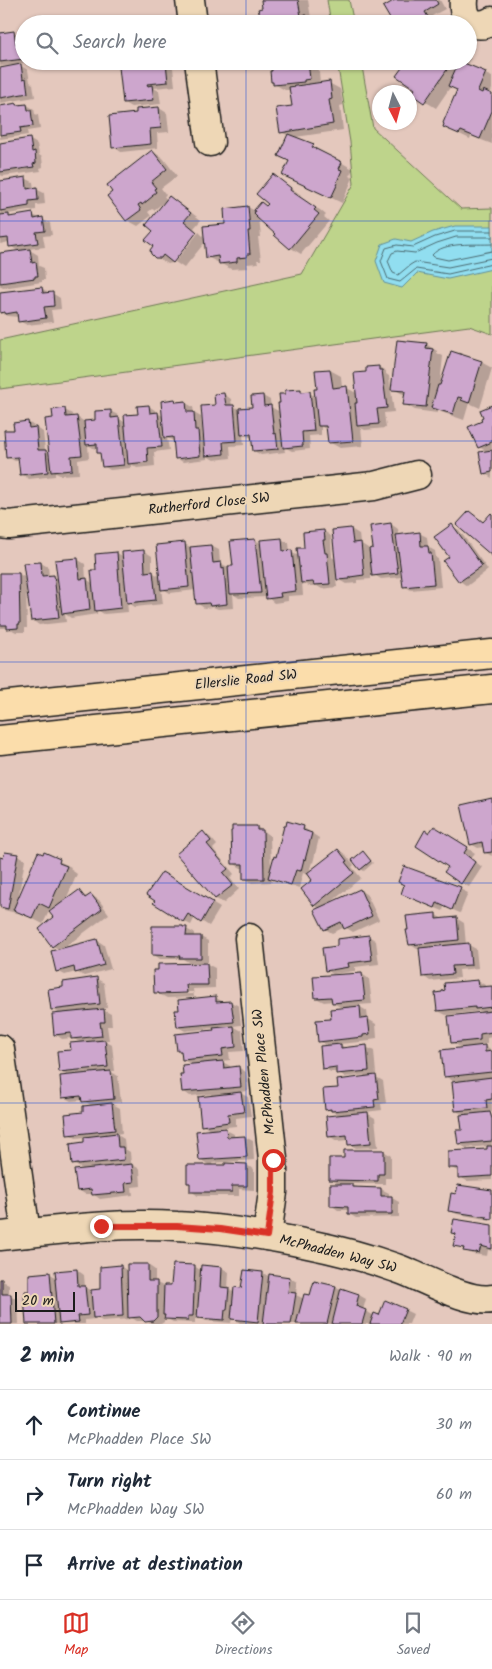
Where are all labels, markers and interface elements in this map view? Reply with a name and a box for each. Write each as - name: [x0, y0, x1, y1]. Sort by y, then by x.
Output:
- search box: [15, 15, 477, 70]
- text: Search here: [73, 28, 167, 58]
- icon: search: [33, 29, 61, 57]
- north arrow: [372, 85, 417, 130]
- street label: Rutherford Close SW: [147, 487, 271, 521]
- street label: Ellerslie Road SW: [194, 664, 298, 696]
- street label: McPhadden Place SW: [246, 1008, 282, 1136]
- route start: [262, 1149, 285, 1172]
- route end: [90, 1215, 113, 1238]
- street label: McPhadden Way SW: [277, 1229, 399, 1279]
- scale bar: [15, 1289, 75, 1312]
- text: 20 m: [22, 1290, 54, 1312]
- text: 2 min: [20, 1340, 75, 1373]
- text: Walk · 90 m: [389, 1344, 472, 1369]
- text: Continue: [67, 1397, 140, 1427]
- icon: ahead: [20, 1411, 48, 1439]
- text: 30 m: [436, 1412, 472, 1437]
- text: McPhadden Place SW: [67, 1427, 211, 1452]
- text: Turn right: [67, 1467, 152, 1497]
- icon: right: [20, 1481, 48, 1509]
- text: 60 m: [436, 1482, 472, 1507]
- text: McPhadden Way SW: [67, 1497, 205, 1522]
- text: Arrive at destination: [67, 1550, 243, 1580]
- icon: arrive: [20, 1551, 48, 1579]
- tab: Map: [62, 1609, 90, 1661]
- tab: Directions: [214, 1609, 272, 1661]
- tab: Saved: [397, 1609, 430, 1661]

